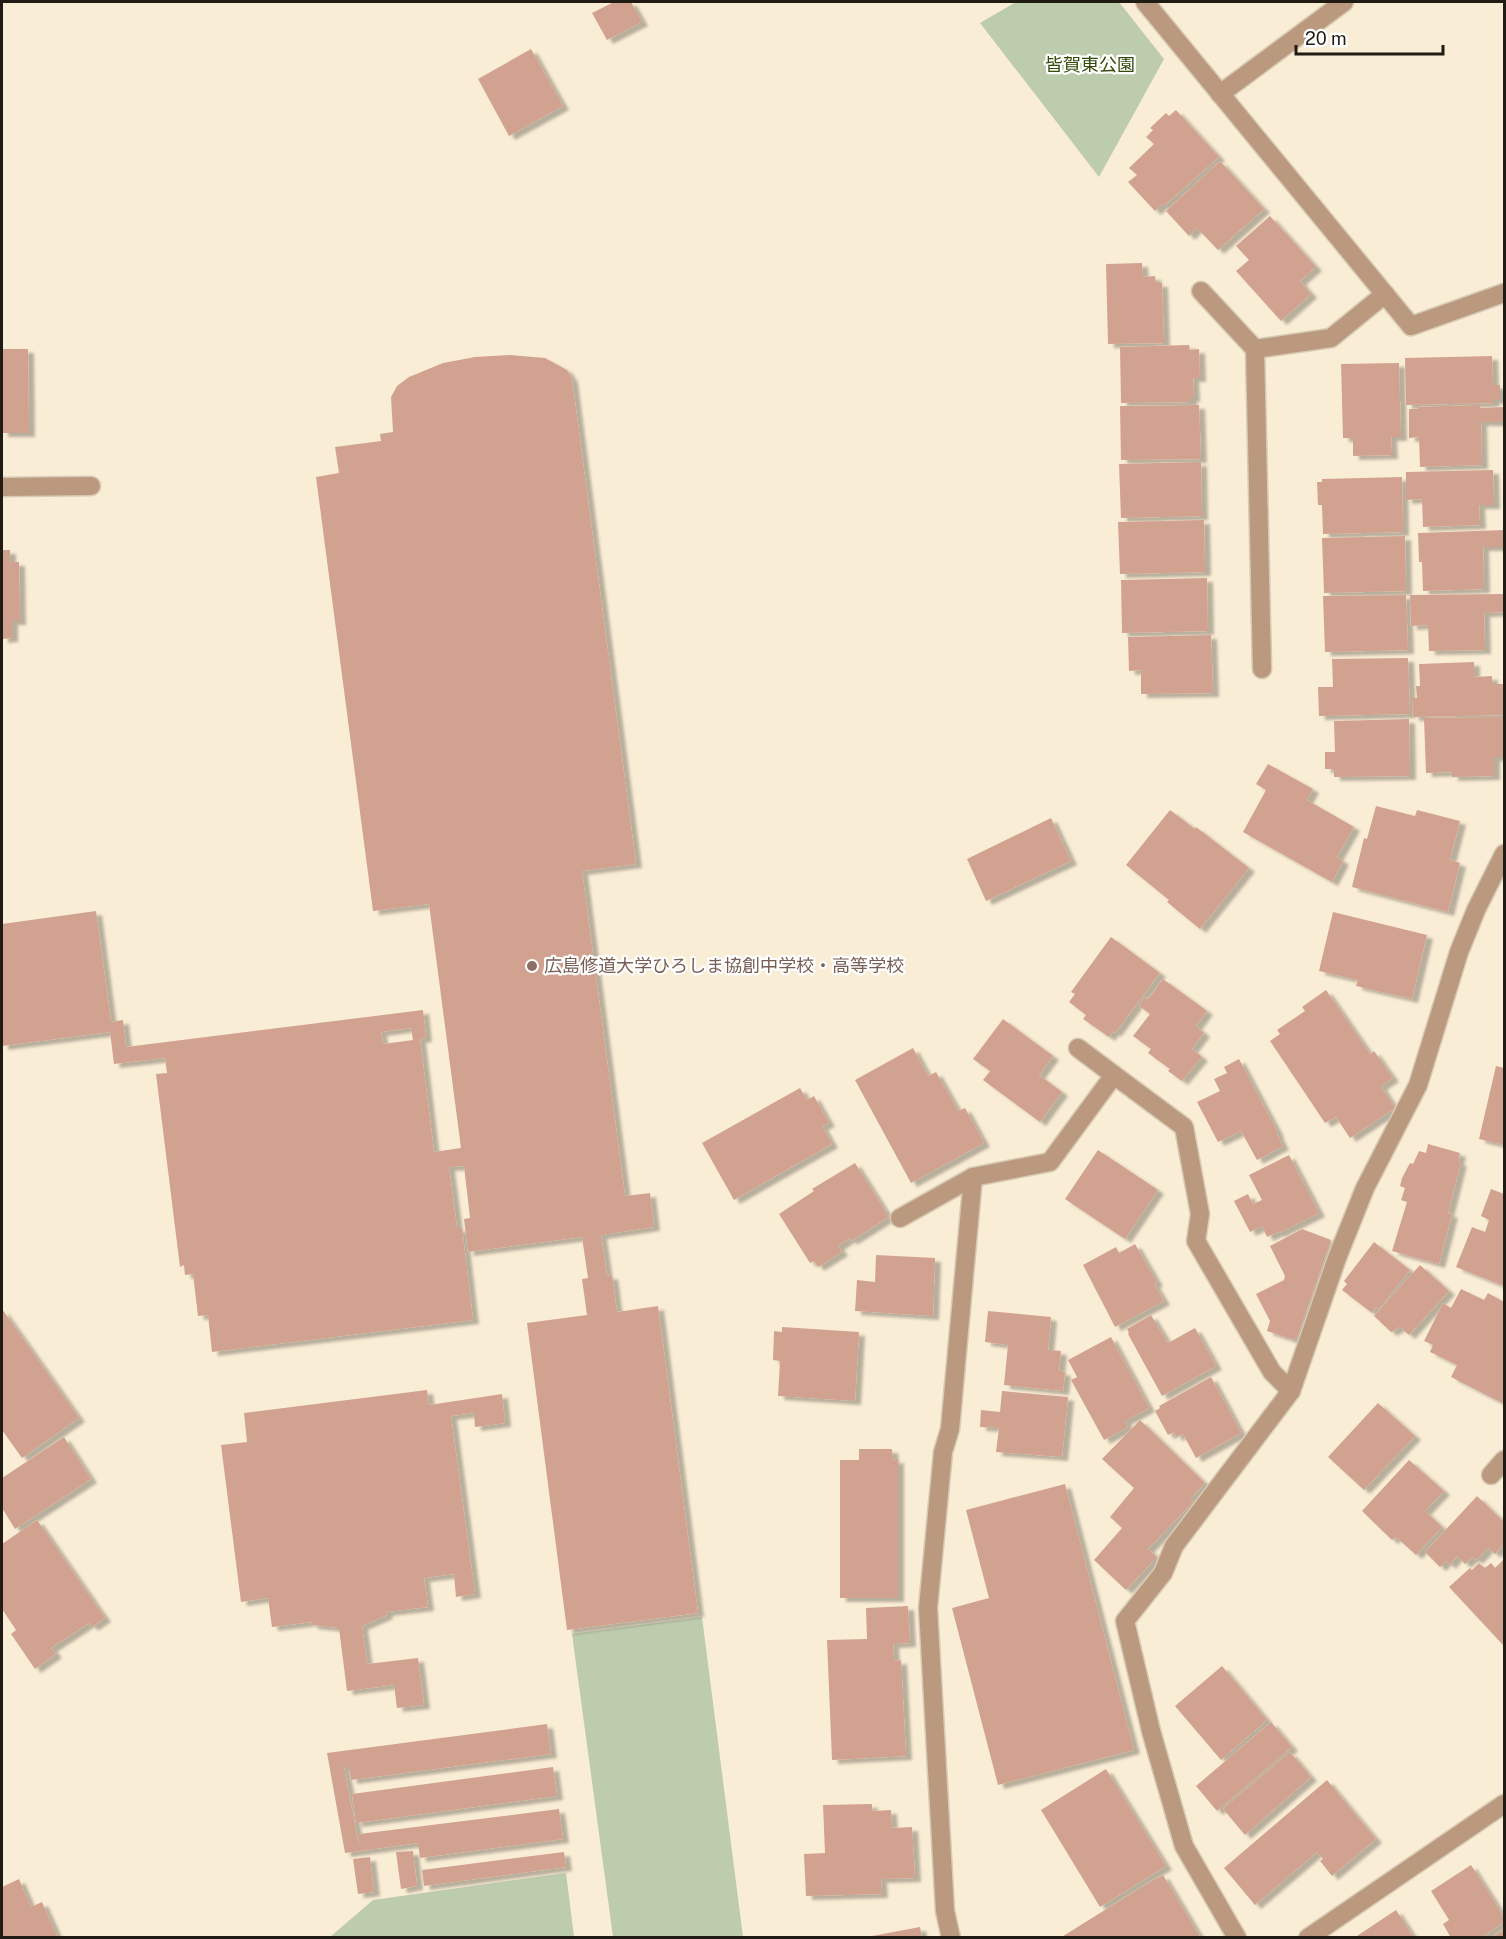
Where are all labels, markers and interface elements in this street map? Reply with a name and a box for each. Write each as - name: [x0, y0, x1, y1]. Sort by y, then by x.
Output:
- scale bar: [1296, 18, 1443, 56]
- text: 20 m: [1305, 28, 1347, 49]
- park label: 皆賀東公園: [1045, 54, 1135, 75]
- place label: 広島修道大学ひろしま協創中学校・高等学校: [544, 955, 904, 976]
- marker: 広島修道大学ひろしま協創中学校・高等学校: [525, 959, 539, 973]

